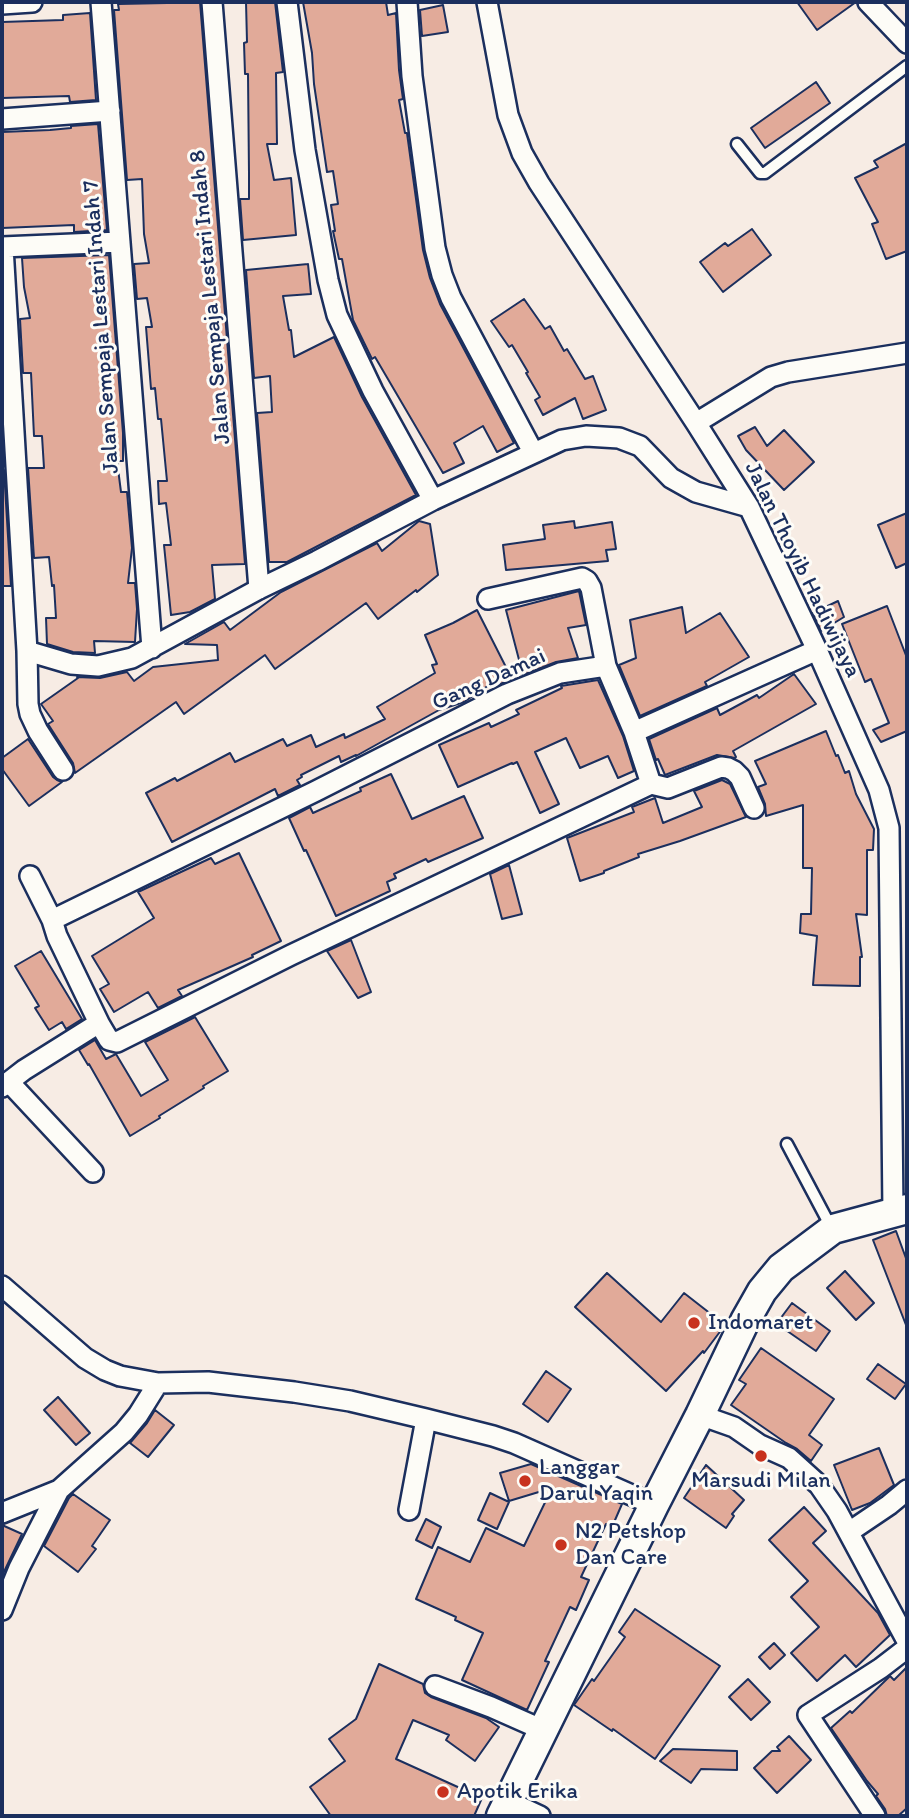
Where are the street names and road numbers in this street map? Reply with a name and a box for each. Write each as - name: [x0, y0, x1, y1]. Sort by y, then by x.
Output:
- street label: Jalan Sempaja Lestari Indah 8: [184, 149, 238, 445]
- street label: Jalan Sempaja Lestari Indah 7: [78, 179, 126, 475]
- street label: Jalan Thoyib Hadiwijaya: [738, 458, 866, 682]
- street label: Gang Damai: [428, 643, 550, 717]

